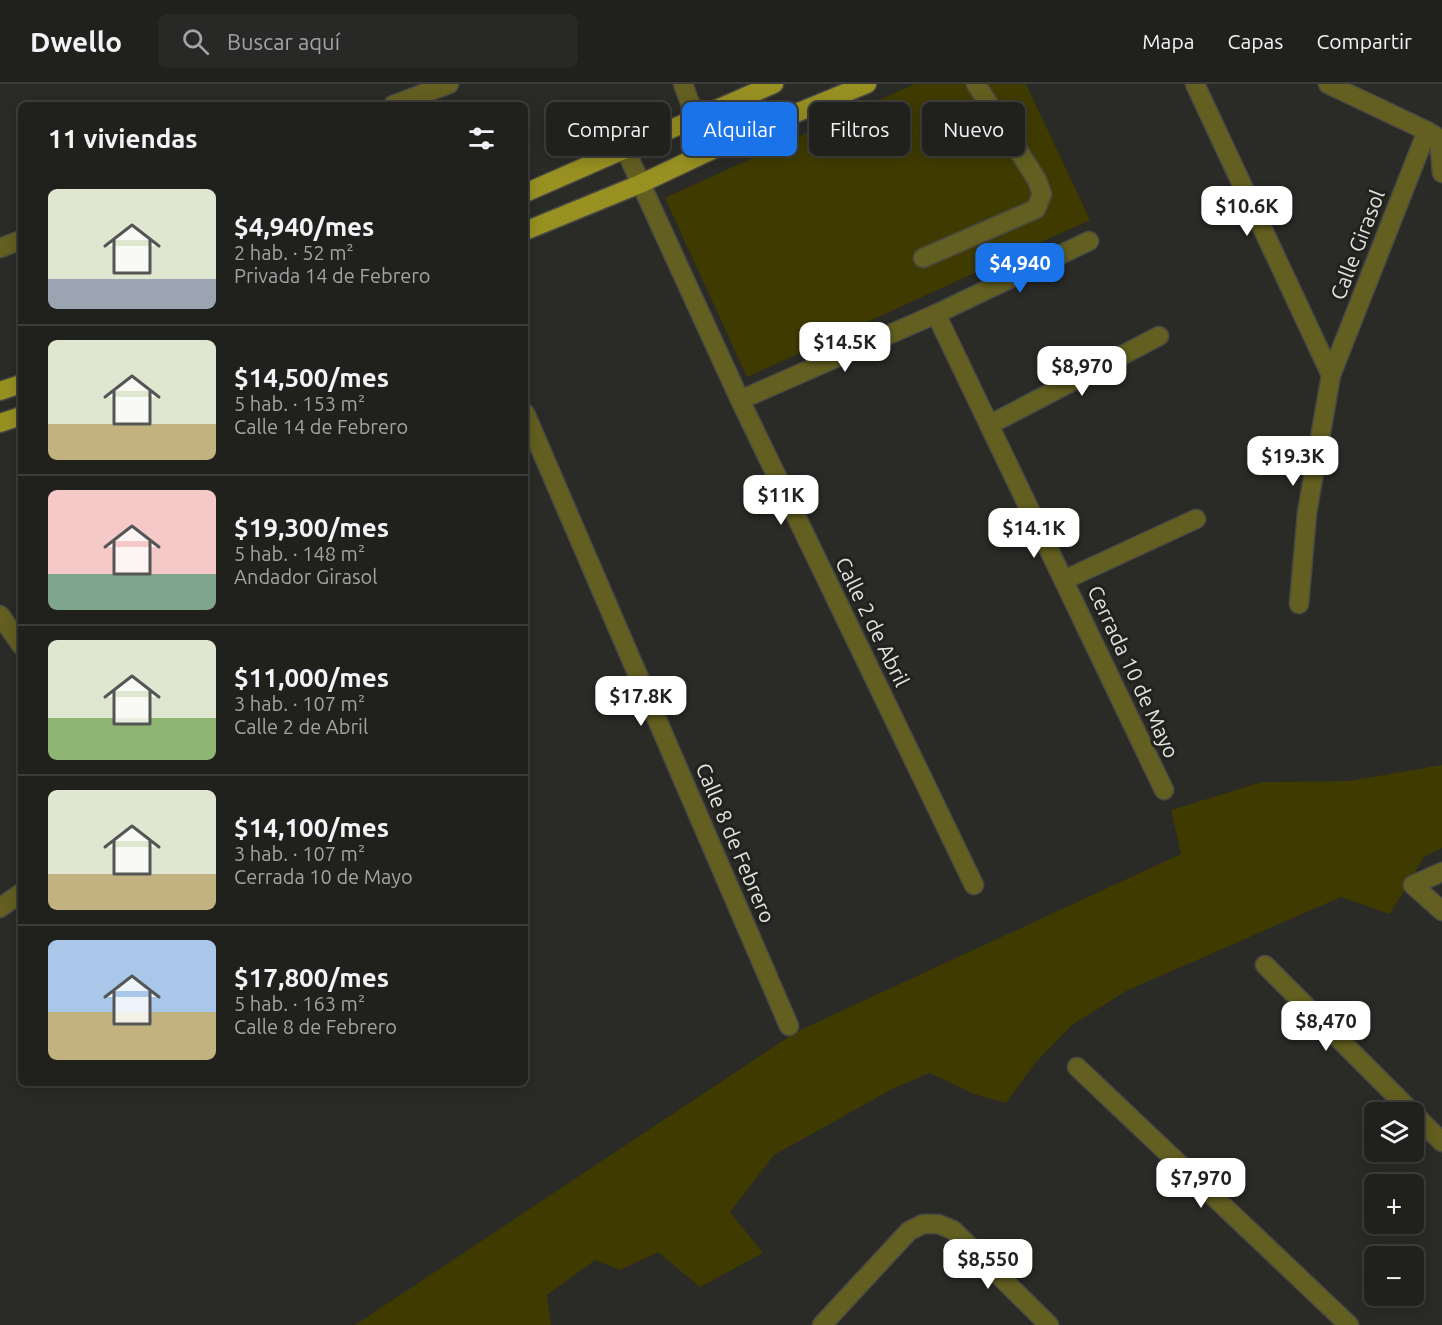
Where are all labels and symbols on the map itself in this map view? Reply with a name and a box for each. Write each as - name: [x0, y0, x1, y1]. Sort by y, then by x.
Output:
- pin: $10.6K: [1198, 186, 1296, 237]
- street label: Calle Girasol: [1325, 186, 1389, 303]
- pin: $4,940: [971, 243, 1069, 294]
- pin: $14.5K: [796, 322, 894, 373]
- pin: $8,970: [1033, 346, 1131, 397]
- pin: $19.3K: [1244, 436, 1342, 487]
- pin: $11K: [745, 475, 817, 526]
- pin: $14.1K: [985, 508, 1083, 559]
- street label: Calle 2 de Abril: [831, 553, 915, 690]
- street label: Cerrada 10 de Mayo: [1083, 581, 1184, 762]
- pin: $17.8K: [592, 676, 690, 727]
- street label: Calle 8 de Febrero: [691, 759, 780, 926]
- pin: $8,470: [1277, 1001, 1375, 1052]
- pin: $7,970: [1152, 1158, 1250, 1209]
- pin: $8,550: [939, 1239, 1037, 1290]

